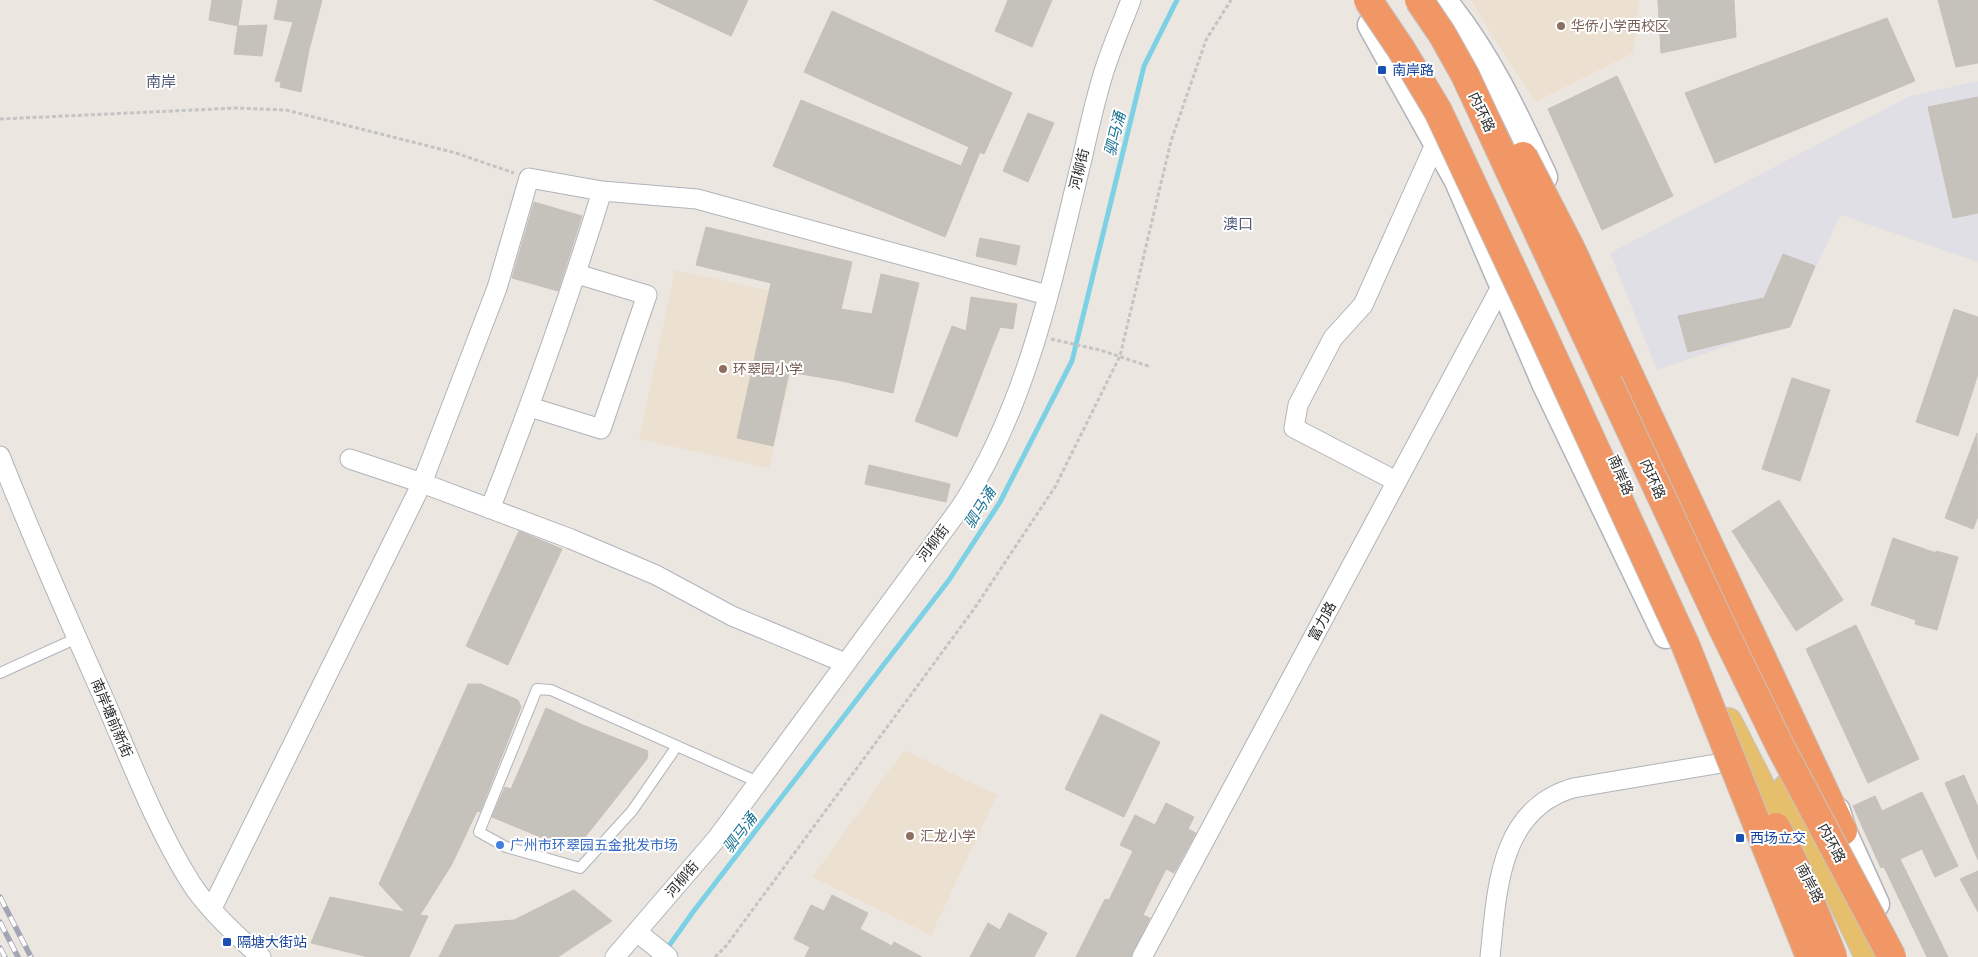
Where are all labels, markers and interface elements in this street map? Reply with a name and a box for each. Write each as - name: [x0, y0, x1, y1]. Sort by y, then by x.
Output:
- place label: 华侨小学西校区: [1571, 17, 1669, 35]
- marker: 华侨小学西校区: [1555, 20, 1567, 32]
- place label: 南岸路: [1392, 61, 1434, 79]
- marker: 南岸路: [1376, 64, 1388, 76]
- district label: 南岸: [146, 71, 176, 92]
- street label: 内环路: [1465, 89, 1499, 135]
- water label: 驷马涌: [1099, 108, 1131, 158]
- street label: 河柳街: [1065, 146, 1093, 192]
- district label: 澳口: [1223, 213, 1253, 234]
- place label: 环翠园小学: [733, 360, 803, 378]
- marker: 环翠园小学: [717, 363, 729, 375]
- street label: 南岸路: [1604, 452, 1638, 498]
- street label: 内环路: [1636, 456, 1670, 502]
- water label: 驷马涌: [959, 481, 1001, 532]
- street label: 河柳街: [913, 521, 953, 565]
- street label: 富力路: [1304, 598, 1340, 644]
- street label: 南岸塘前新街: [87, 676, 137, 760]
- water label: 驷马涌: [718, 807, 763, 857]
- street label: 内环路: [1814, 820, 1850, 866]
- place label: 汇龙小学: [920, 827, 976, 845]
- place label: 西场立交: [1750, 829, 1806, 847]
- marker: 汇龙小学: [904, 830, 916, 842]
- marker: 西场立交: [1734, 832, 1746, 844]
- place label: 广州市环翠园五金批发市场: [510, 836, 678, 854]
- marker: 广州市环翠园五金批发市场: [494, 839, 506, 851]
- street label: 河柳街: [661, 857, 703, 901]
- street label: 南岸路: [1792, 860, 1828, 906]
- place label: 隔塘大街站: [237, 933, 307, 951]
- marker: 隔塘大街站: [221, 936, 233, 948]

